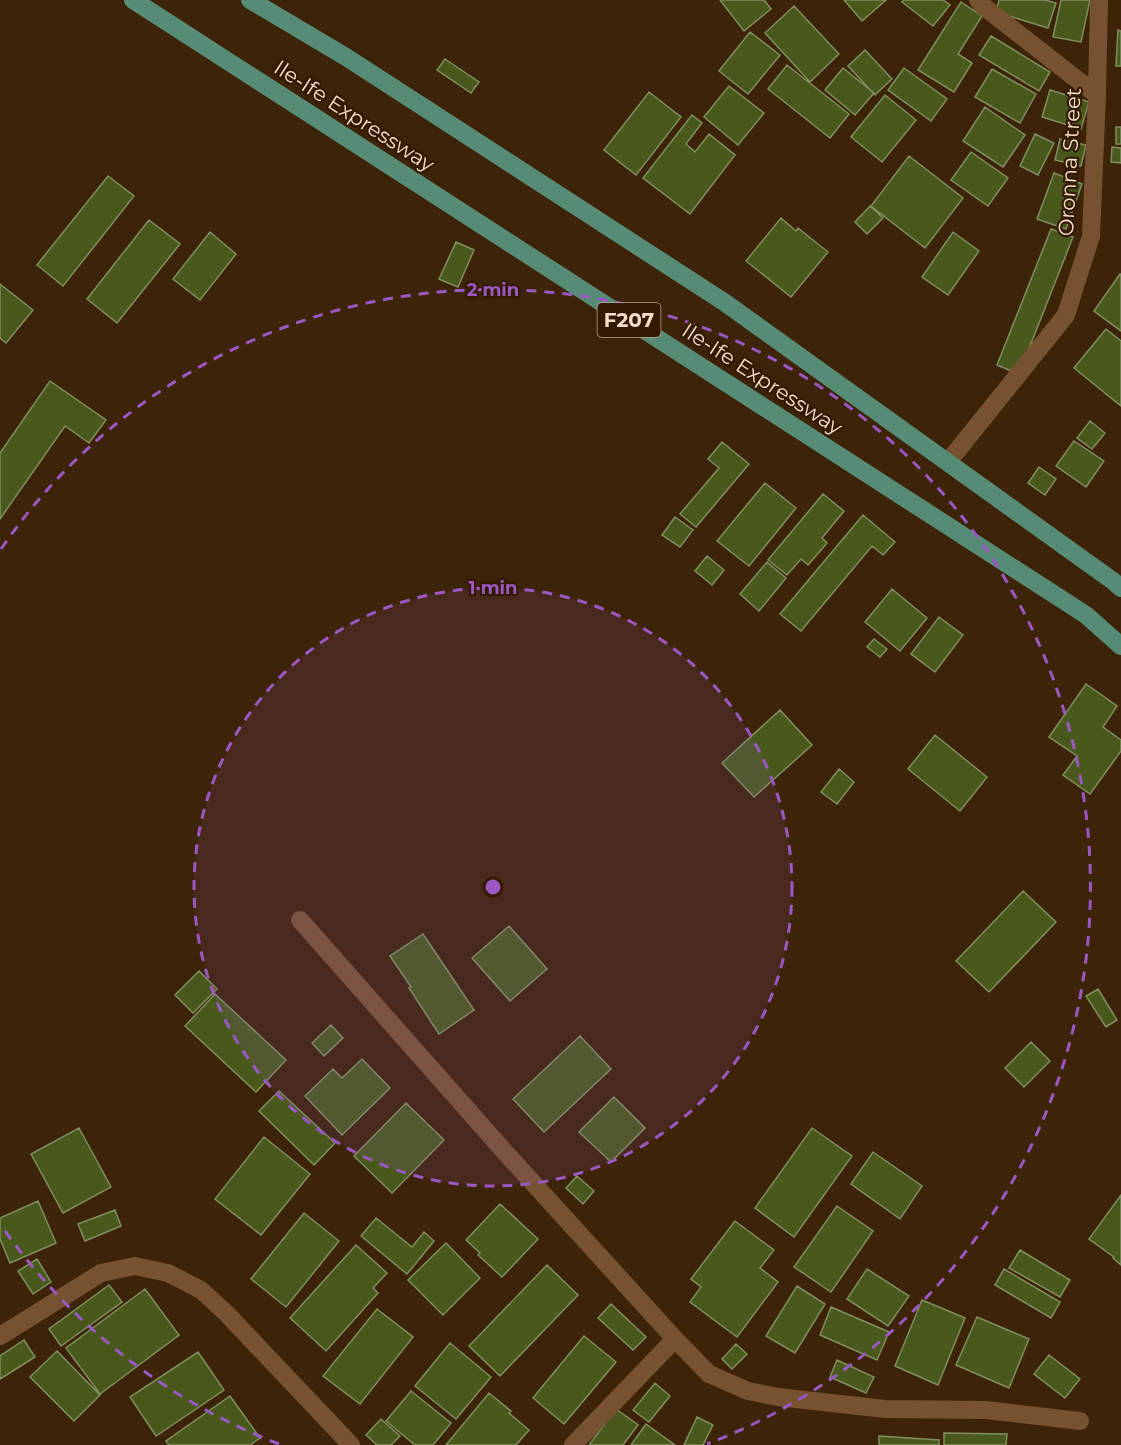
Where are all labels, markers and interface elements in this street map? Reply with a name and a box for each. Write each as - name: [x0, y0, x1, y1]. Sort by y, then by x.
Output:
- street label: Ile-Ife Expressway: [269, 54, 440, 177]
- street label: Oronna Street: [1053, 87, 1086, 237]
- text: 2 min: [467, 279, 519, 301]
- road number: F207: [598, 303, 660, 337]
- street label: Ile-Ife Expressway: [677, 317, 848, 440]
- text: 1 min: [469, 577, 517, 599]
- centre of rings: [483, 877, 503, 897]

